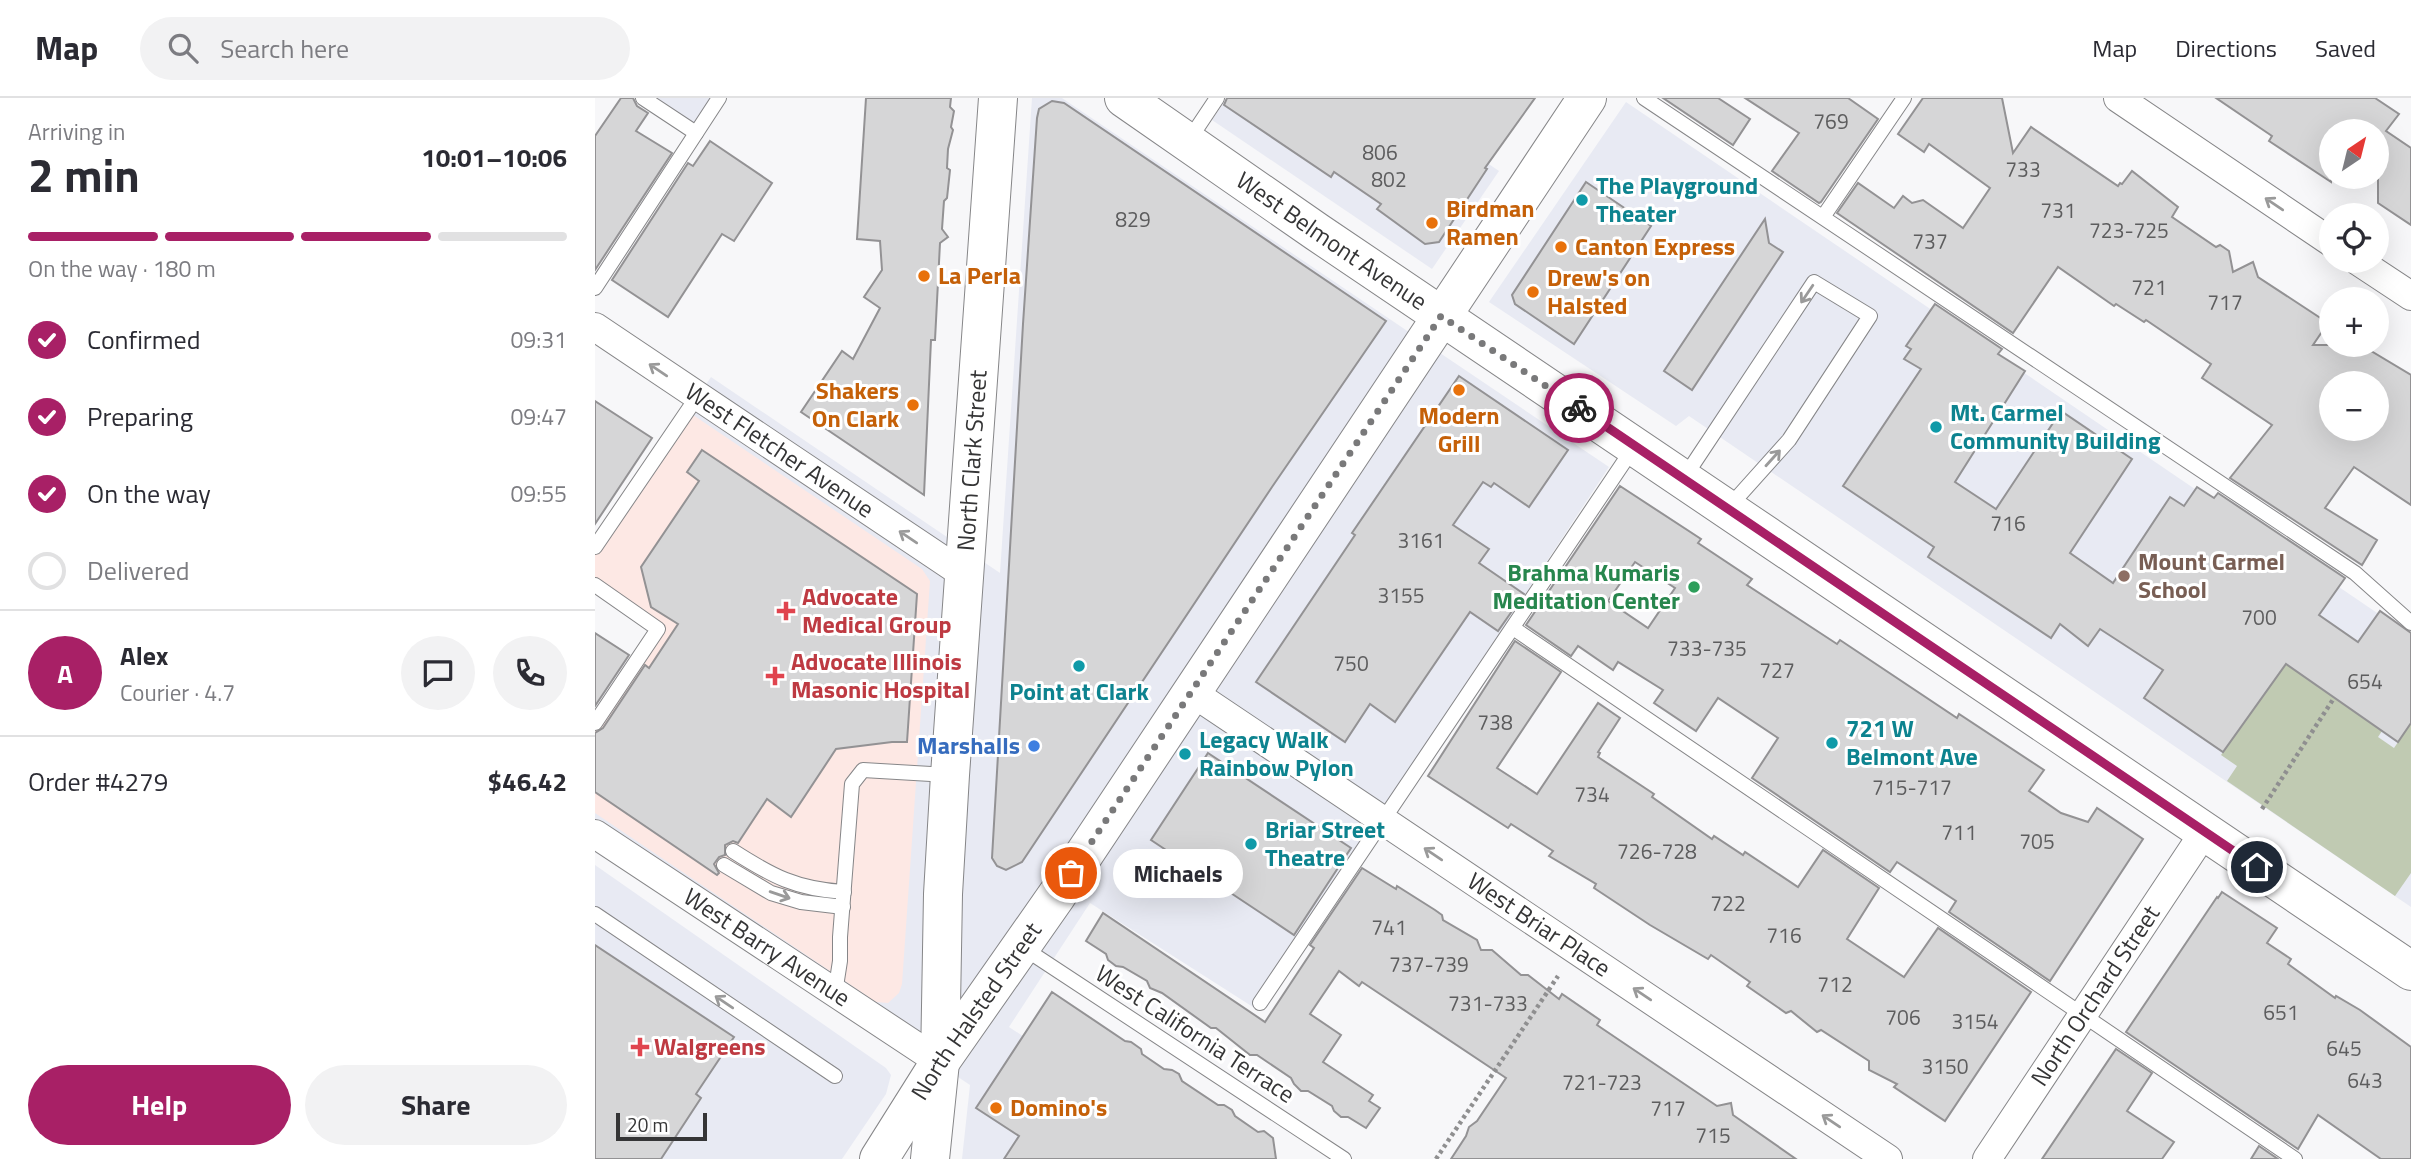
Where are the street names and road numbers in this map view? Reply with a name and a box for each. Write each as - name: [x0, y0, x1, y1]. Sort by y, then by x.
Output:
- street label: West Belmont Avenue: [1229, 162, 1435, 319]
- street label: North Clark Street: [947, 368, 996, 552]
- street label: West Fletcher Avenue: [678, 373, 882, 526]
- street label: West Briar Place: [1460, 863, 1618, 985]
- street label: West Barry Avenue: [677, 878, 858, 1015]
- street label: North Orchard Street: [2021, 897, 2168, 1093]
- street label: North Halsted Street: [901, 914, 1050, 1107]
- street label: West California Terrace: [1089, 955, 1302, 1111]

